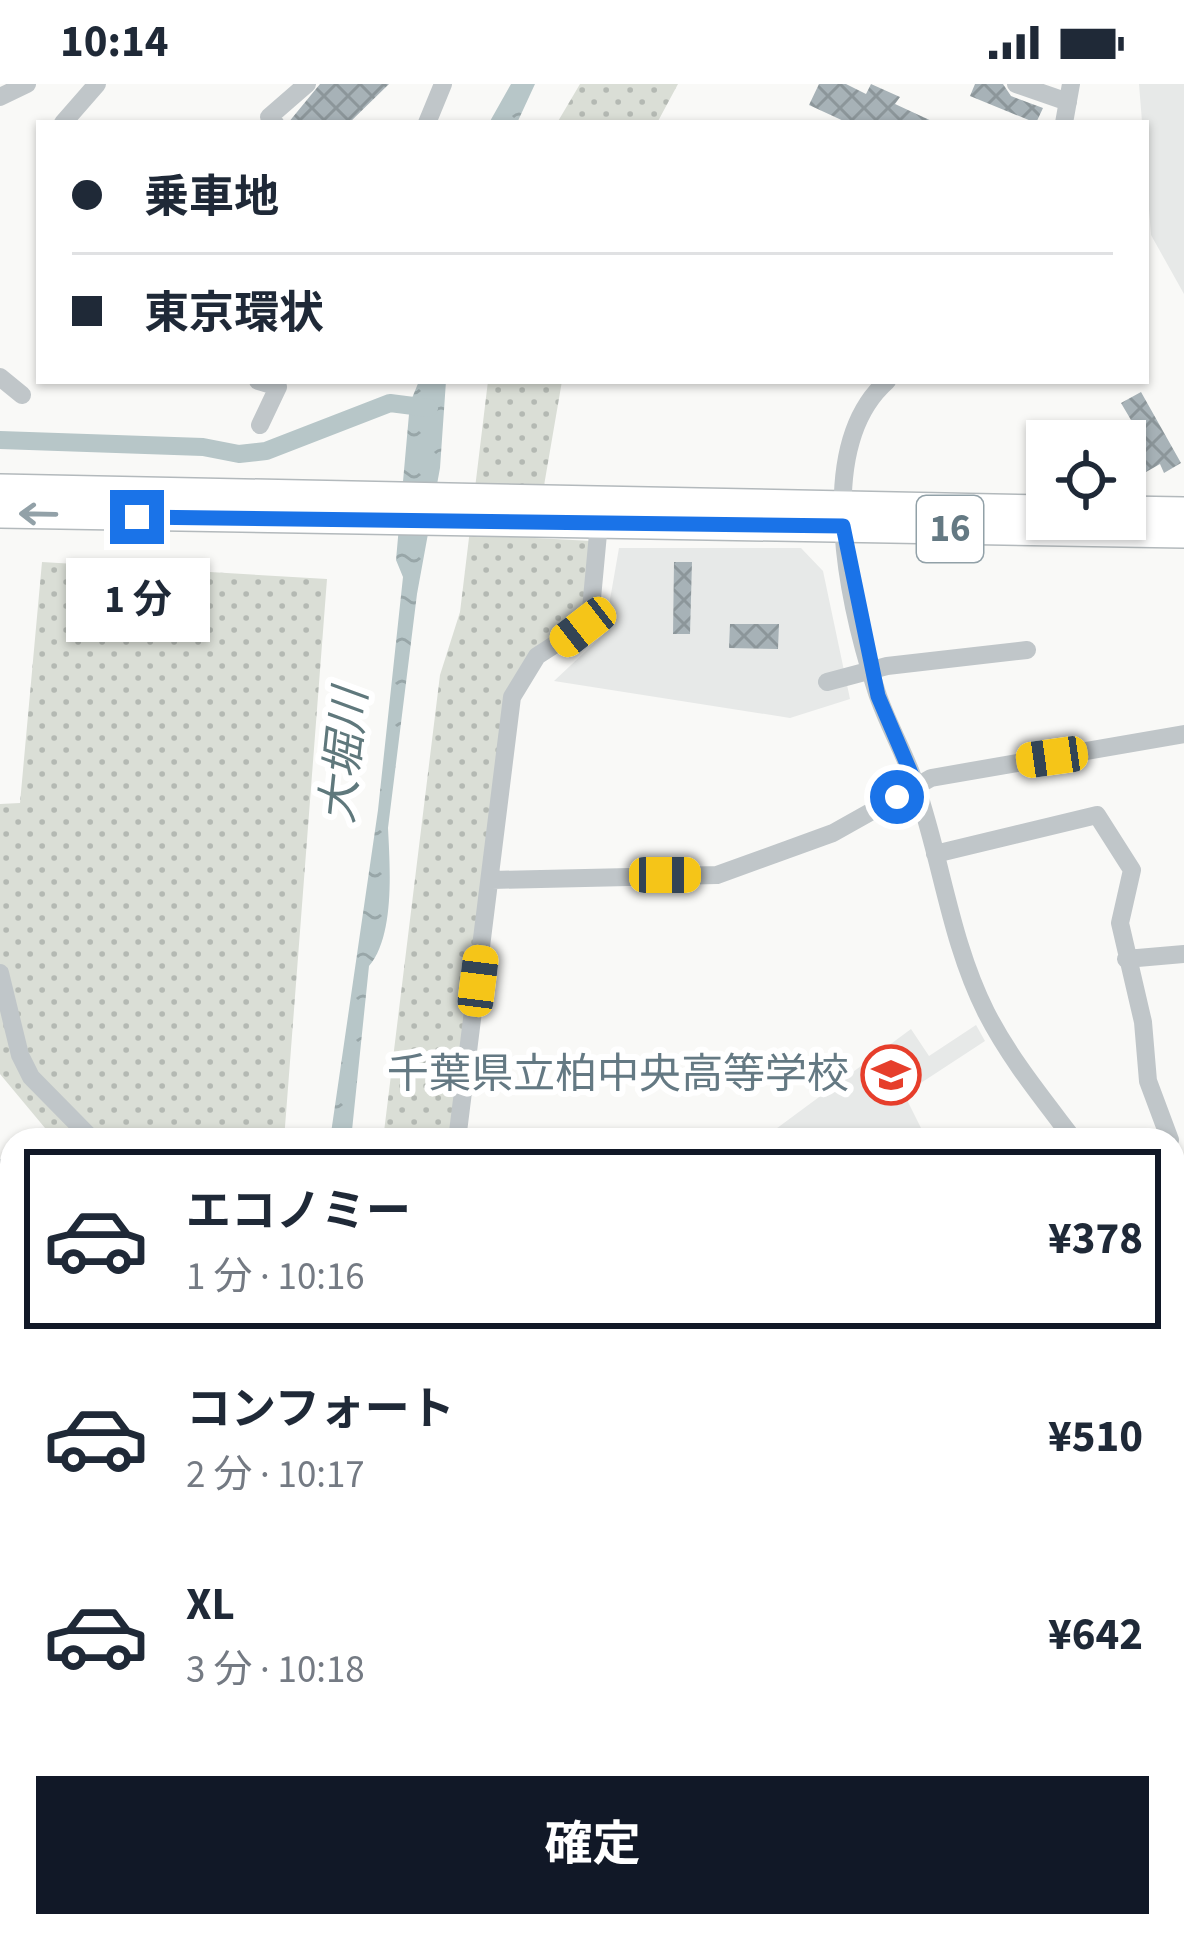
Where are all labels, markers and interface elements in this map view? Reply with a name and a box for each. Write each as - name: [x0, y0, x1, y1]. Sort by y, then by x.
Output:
- text: 10:14: [60, 10, 169, 74]
- text: 乗車地: [144, 166, 279, 230]
- text: 東京環状: [144, 282, 324, 346]
- map controls: [1026, 420, 1146, 540]
- button: locate: [1026, 420, 1146, 540]
- route end: [110, 490, 164, 544]
- road number: 16: [917, 496, 983, 562]
- one-way arrow: [19, 503, 58, 526]
- callout: 1 分: [65, 559, 209, 643]
- text: 1 分: [104, 572, 172, 628]
- car: [544, 591, 622, 663]
- water label: 大堀川: [306, 682, 384, 826]
- car: [1014, 734, 1090, 780]
- route start: [870, 770, 924, 824]
- car: [629, 857, 701, 893]
- car: [456, 943, 500, 1019]
- school or university icon: 千葉県立柏中央高等学校: [860, 1044, 922, 1106]
- place label: 千葉県立柏中央高等学校: [387, 1045, 849, 1105]
- text: エコノミー: [186, 1180, 411, 1244]
- icon: car: [42, 1185, 150, 1293]
- text: ¥378: [1048, 1207, 1143, 1271]
- text: 1 分 · 10:16: [186, 1249, 365, 1305]
- text: コンフォート: [186, 1378, 455, 1442]
- icon: car: [42, 1383, 150, 1491]
- text: ¥510: [1048, 1405, 1143, 1469]
- text: 2 分 · 10:17: [186, 1447, 365, 1503]
- text: XL: [186, 1573, 235, 1637]
- icon: car: [42, 1581, 150, 1689]
- text: ¥642: [1048, 1603, 1143, 1667]
- text: 3 分 · 10:18: [186, 1642, 365, 1698]
- button: 確定: [36, 1776, 1149, 1914]

